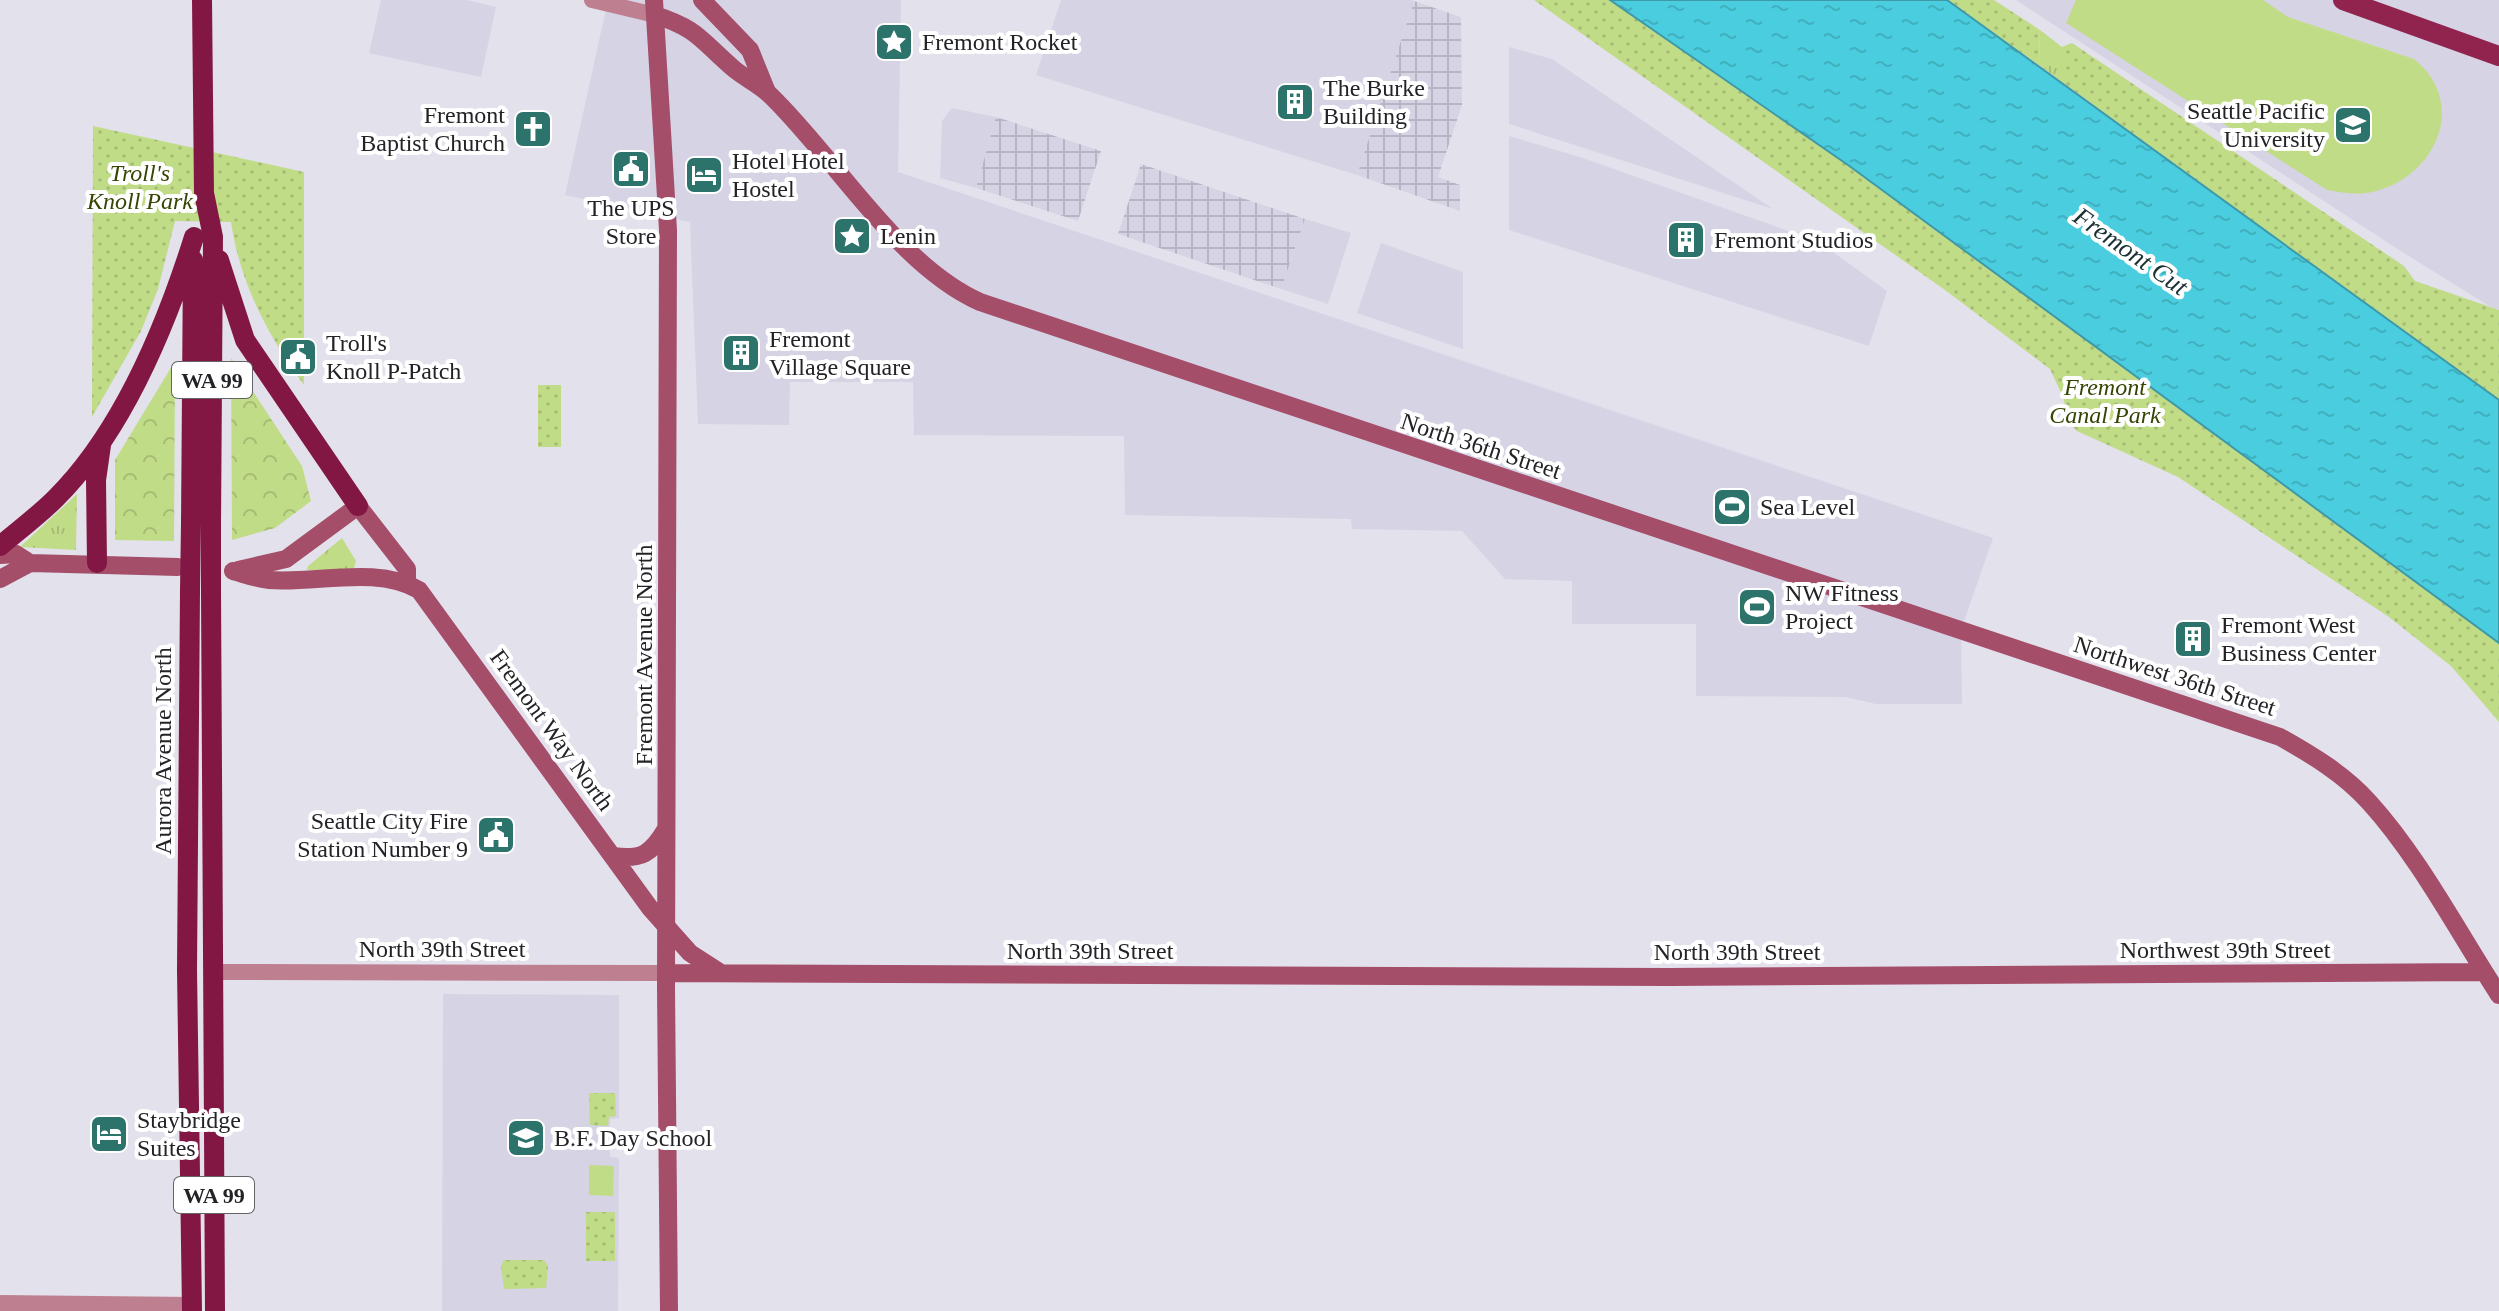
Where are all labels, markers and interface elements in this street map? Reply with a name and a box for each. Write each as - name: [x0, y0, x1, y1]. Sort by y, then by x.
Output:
- place icon: Fremont Rocket: [873, 21, 915, 63]
- place label: Fremont Rocket: [922, 29, 1078, 55]
- place label: The Burke Building: [1323, 75, 1425, 129]
- building icon: The Burke Building: [1274, 81, 1316, 123]
- place label: Seattle Pacific University: [2187, 98, 2325, 152]
- place label: Fremont Baptist Church: [360, 102, 505, 156]
- school or university icon: Seattle Pacific University: [2332, 104, 2374, 146]
- church icon: Fremont Baptist Church: [512, 108, 554, 150]
- public building icon: The UPS Store: [610, 148, 652, 190]
- place label: Hotel Hotel Hostel: [732, 148, 845, 202]
- hotel icon: Hotel Hotel Hostel: [683, 154, 725, 196]
- park label: Troll's Knoll Park: [86, 160, 193, 214]
- place label: The UPS Store: [587, 195, 675, 249]
- water label: Fremont Cut: [2067, 201, 2194, 302]
- place icon: Lenin: [831, 215, 873, 257]
- building icon: Fremont Studios: [1665, 219, 1707, 261]
- place label: Lenin: [880, 223, 936, 249]
- place label: Fremont Studios: [1714, 227, 1873, 253]
- place label: Fremont Village Square: [769, 326, 911, 380]
- place label: Troll's Knoll P-Patch: [326, 330, 461, 384]
- building icon: Fremont Village Square: [720, 332, 762, 374]
- public building icon: Troll's Knoll P-Patch: [277, 336, 319, 378]
- road number: WA 99: [172, 362, 252, 398]
- park label: Fremont Canal Park: [2049, 374, 2161, 428]
- street label: North 36th Street: [1398, 408, 1565, 484]
- sports icon: Sea Level: [1711, 486, 1753, 528]
- place label: Sea Level: [1760, 494, 1856, 520]
- street label: Fremont Avenue North: [631, 545, 657, 765]
- place label: NW Fitness Project: [1785, 580, 1899, 634]
- sports icon: NW Fitness Project: [1736, 586, 1778, 628]
- place label: Fremont West Business Center: [2221, 612, 2376, 666]
- building icon: Fremont West Business Center: [2172, 618, 2214, 660]
- street label: Northwest 36th Street: [2071, 631, 2279, 721]
- street label: Fremont Way North: [485, 645, 619, 815]
- street label: Aurora Avenue North: [150, 647, 176, 855]
- place label: Seattle City Fire Station Number 9: [297, 808, 468, 862]
- public building icon: Seattle City Fire Station Number 9: [475, 814, 517, 856]
- street label: North 39th Street: [359, 936, 526, 962]
- street label: Northwest 39th Street: [2120, 937, 2331, 963]
- street label: North 39th Street: [1007, 938, 1174, 964]
- street label: North 39th Street: [1654, 939, 1821, 965]
- place label: Staybridge Suites: [137, 1107, 241, 1161]
- hotel icon: Staybridge Suites: [88, 1113, 130, 1155]
- school or university icon: B.F. Day School: [505, 1117, 547, 1159]
- place label: B.F. Day School: [554, 1125, 712, 1151]
- road number: WA 99: [174, 1177, 254, 1213]

